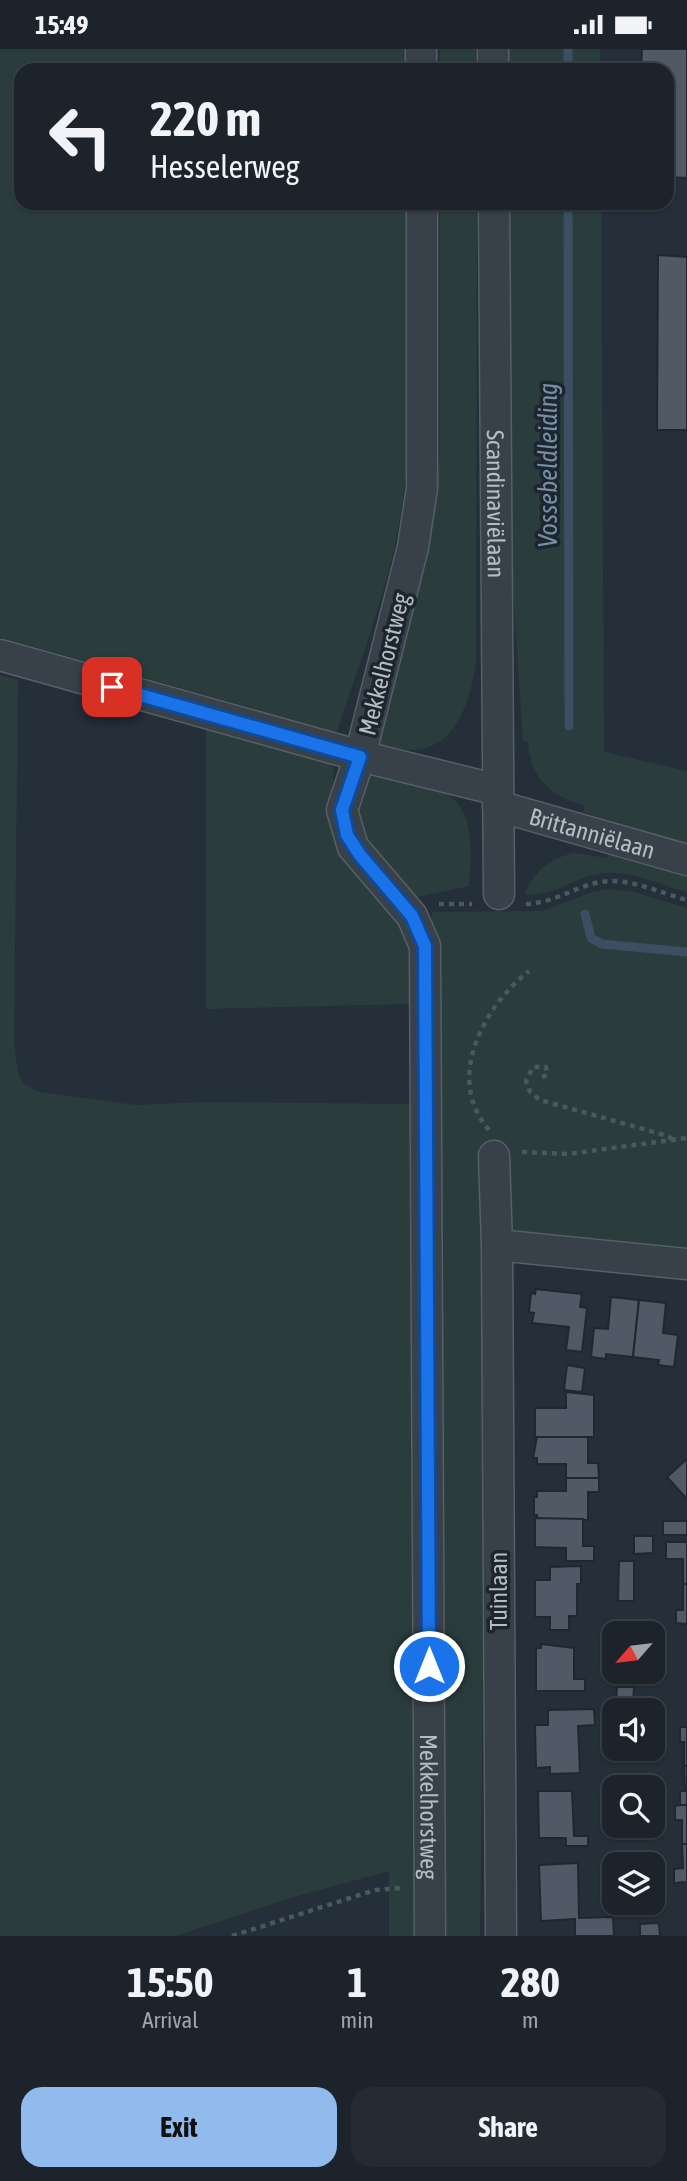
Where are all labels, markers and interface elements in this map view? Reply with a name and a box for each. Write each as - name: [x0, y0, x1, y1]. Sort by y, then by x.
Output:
- text: 15:49: [35, 10, 89, 40]
- text: 220 m: [150, 90, 261, 146]
- icon: left: [35, 91, 126, 182]
- text: Hesselerweg: [150, 148, 299, 185]
- water label: Vossebeldleiding: [533, 383, 563, 547]
- street label: Scandinaviëlaan: [482, 430, 510, 578]
- street label: Mekkelhorstweg: [353, 589, 415, 738]
- pin: [82, 657, 142, 717]
- icon: arrive: [93, 668, 131, 706]
- street label: Brittanniëlaan: [526, 802, 658, 864]
- street label: Tuinlaan: [485, 1552, 512, 1630]
- north arrow: [602, 1621, 665, 1683]
- map controls: [602, 1621, 665, 1915]
- position arrow: [392, 1629, 466, 1703]
- button: sound: [602, 1698, 665, 1761]
- street label: Mekkelhorstweg: [415, 1734, 443, 1880]
- button: search: [602, 1775, 665, 1838]
- button: layers: [602, 1852, 665, 1915]
- text: 15:50: [127, 1958, 214, 2006]
- text: 1: [347, 1958, 367, 2006]
- text: 280: [501, 1958, 560, 2006]
- text: Arrival: [142, 2007, 198, 2033]
- text: min: [341, 2007, 374, 2033]
- text: m: [522, 2007, 539, 2033]
- button: Exit: [21, 2087, 337, 2167]
- button: Share: [351, 2087, 666, 2167]

